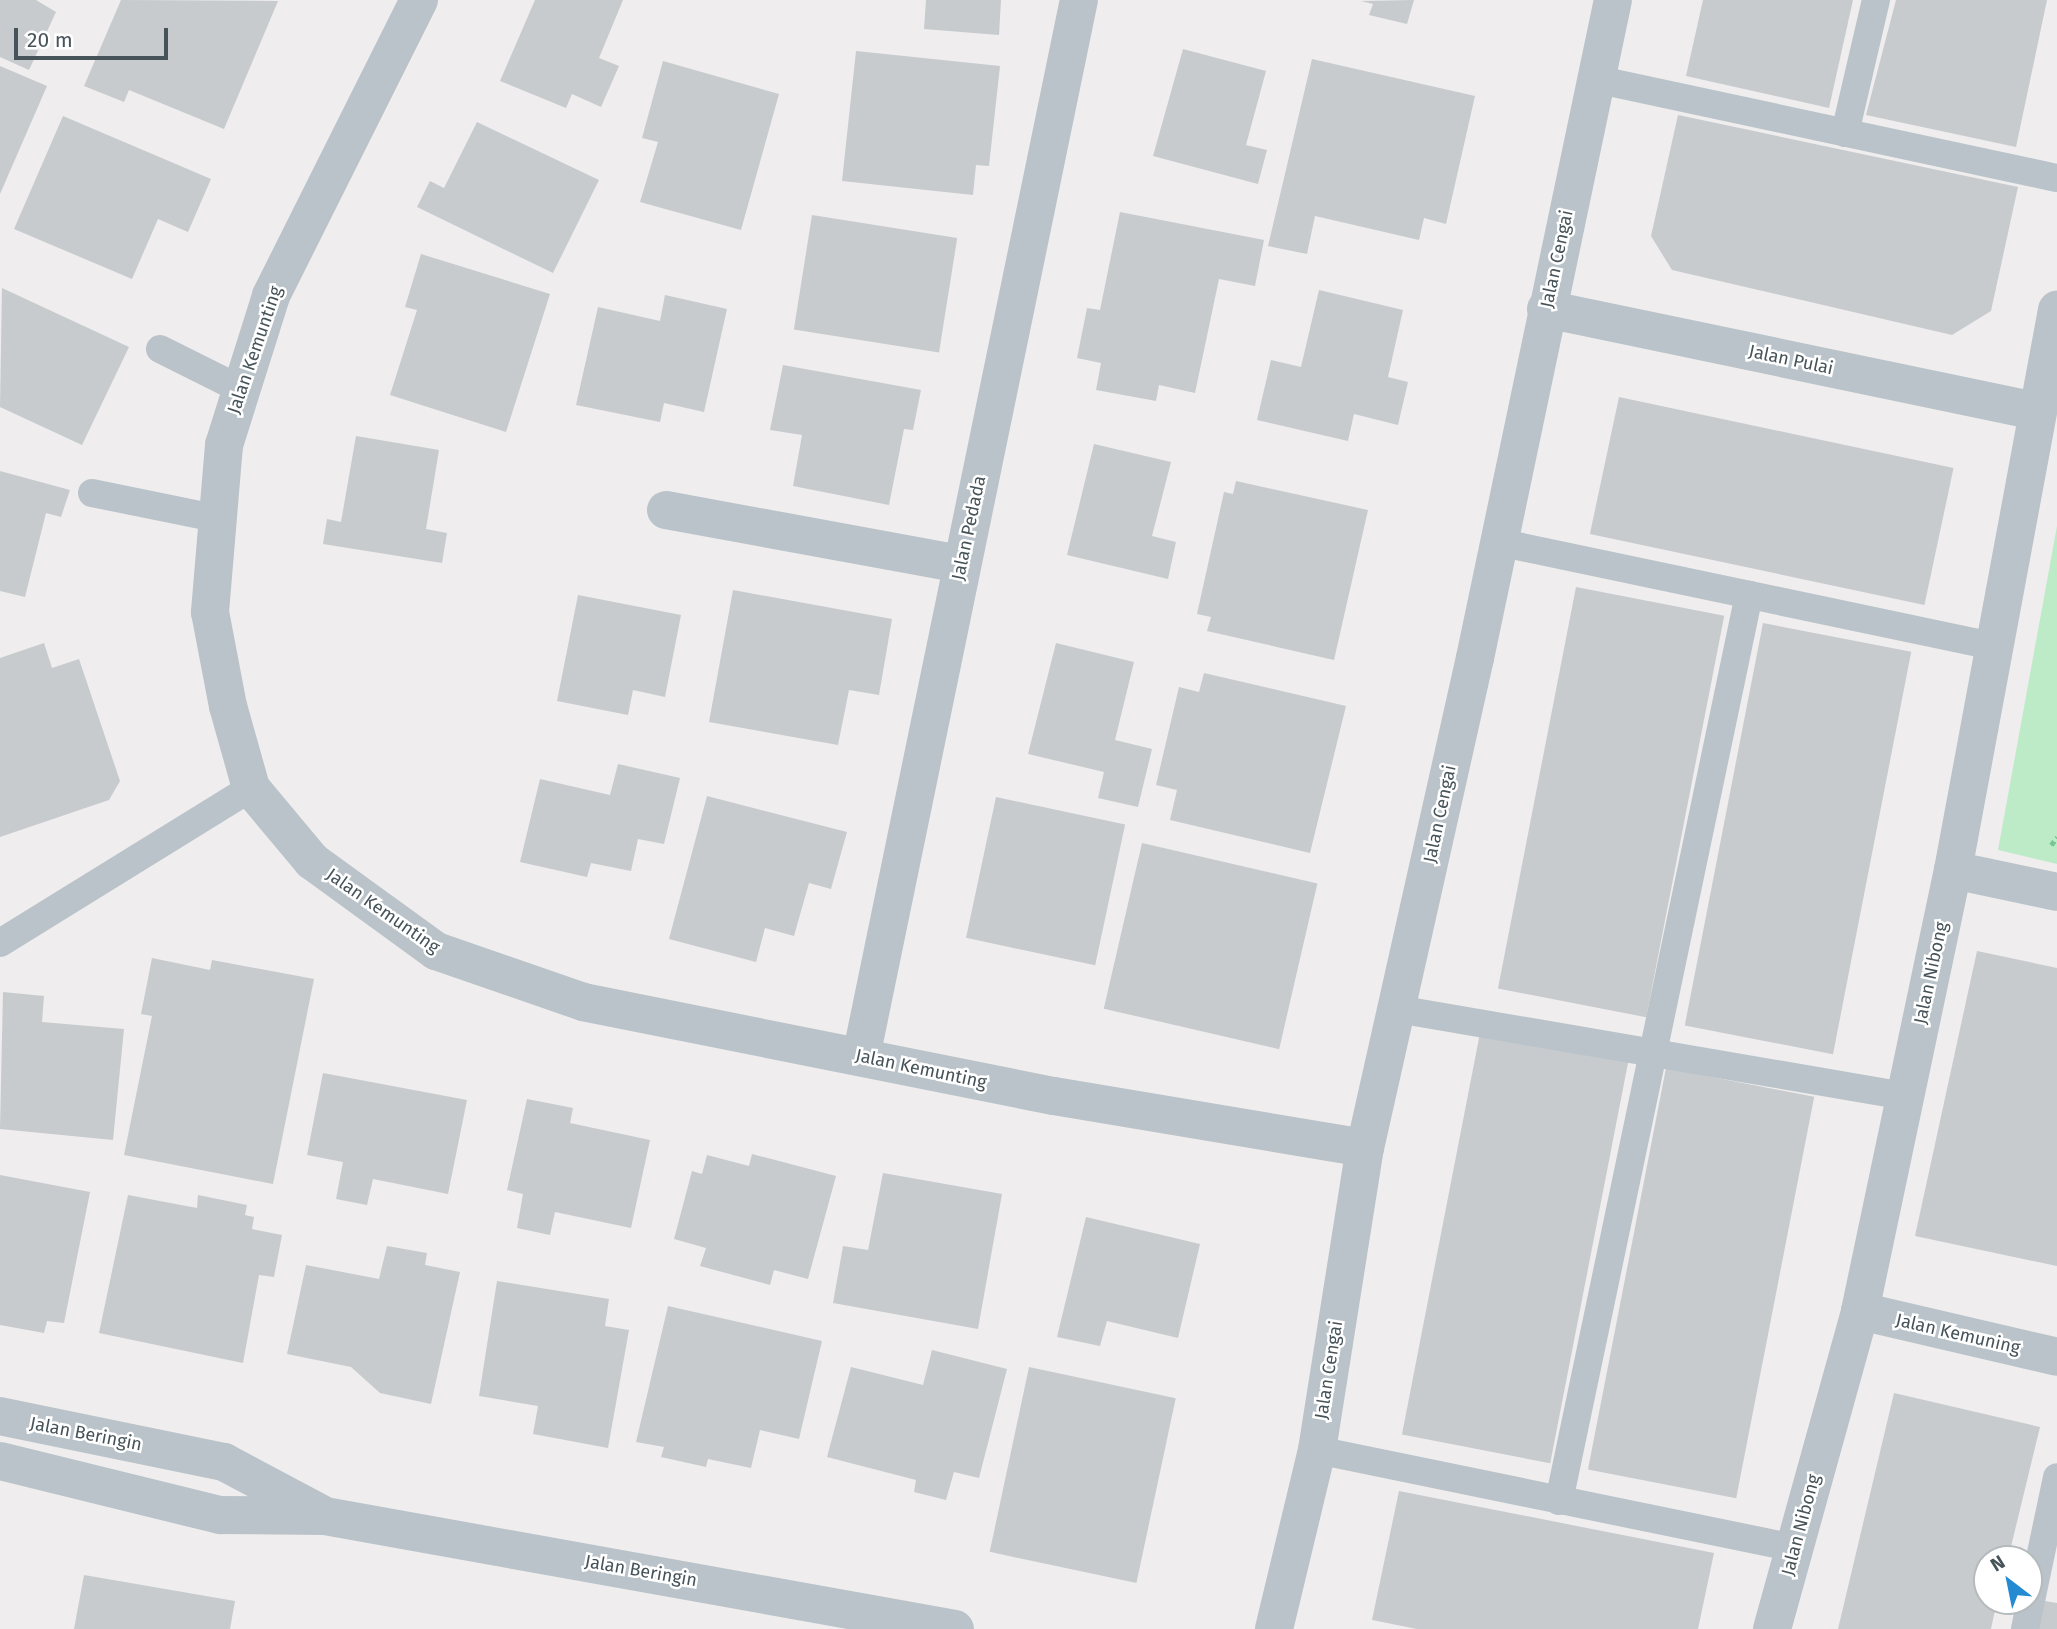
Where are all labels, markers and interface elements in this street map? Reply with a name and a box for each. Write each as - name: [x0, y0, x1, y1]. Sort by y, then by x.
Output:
- scale bar: [18, 14, 172, 58]
- text: 20 m: [27, 27, 73, 53]
- street label: Jalan Cengai: [1536, 208, 1578, 310]
- street label: Jalan Kemunting: [223, 283, 287, 417]
- street label: Jalan Pulai: [1747, 341, 1835, 379]
- street label: Jalan Pedada: [947, 474, 991, 582]
- street label: Jalan Cengai: [1419, 763, 1461, 865]
- street label: Jalan Kemunting: [322, 864, 444, 958]
- street label: Jalan Nibong: [1910, 920, 1952, 1026]
- street label: Jalan Kemunting: [853, 1045, 989, 1093]
- street label: Jalan Kemuning: [1894, 1309, 2022, 1359]
- street label: Jalan Cengai: [1311, 1319, 1347, 1421]
- street label: Jalan Beringin: [28, 1413, 144, 1455]
- street label: Jalan Nibong: [1777, 1472, 1825, 1578]
- north arrow: [1973, 1545, 2043, 1615]
- street label: Jalan Beringin: [583, 1550, 699, 1592]
- text: N: [1986, 1550, 2009, 1577]

